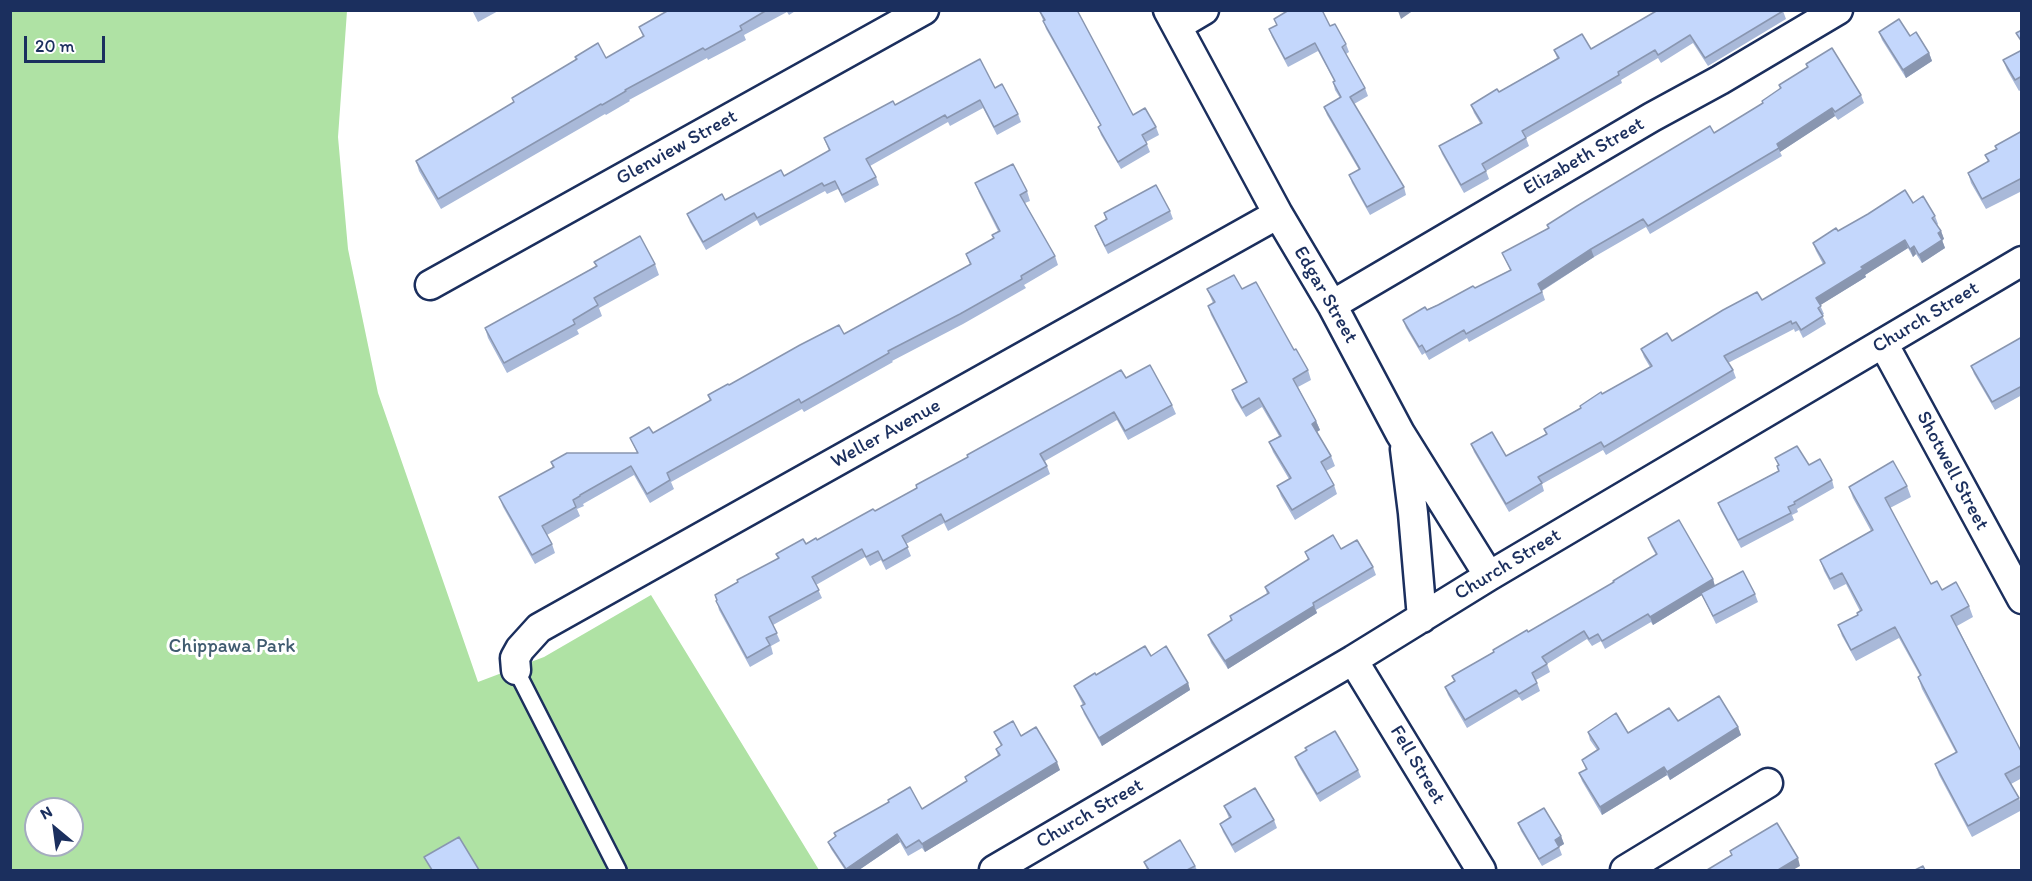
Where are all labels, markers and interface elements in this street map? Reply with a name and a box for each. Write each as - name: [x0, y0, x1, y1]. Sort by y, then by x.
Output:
- scale bar: [27, 24, 108, 62]
- text: 20 m: [35, 35, 75, 57]
- street label: Glenview Street: [612, 105, 742, 191]
- street label: Elizabeth Street: [1519, 113, 1649, 201]
- street label: Edgar Street: [1288, 242, 1362, 348]
- street label: Church Street: [1869, 277, 1983, 359]
- street label: Weller Avenue: [827, 394, 945, 474]
- street label: Shotwell Street: [1911, 407, 1993, 535]
- street label: Church Street: [1451, 524, 1565, 606]
- park label: Chippawa Park: [169, 635, 295, 659]
- street label: Fell Street: [1384, 721, 1450, 809]
- street label: Church Street: [1032, 774, 1148, 854]
- north arrow: [24, 797, 84, 857]
- text: N: [37, 802, 55, 823]

